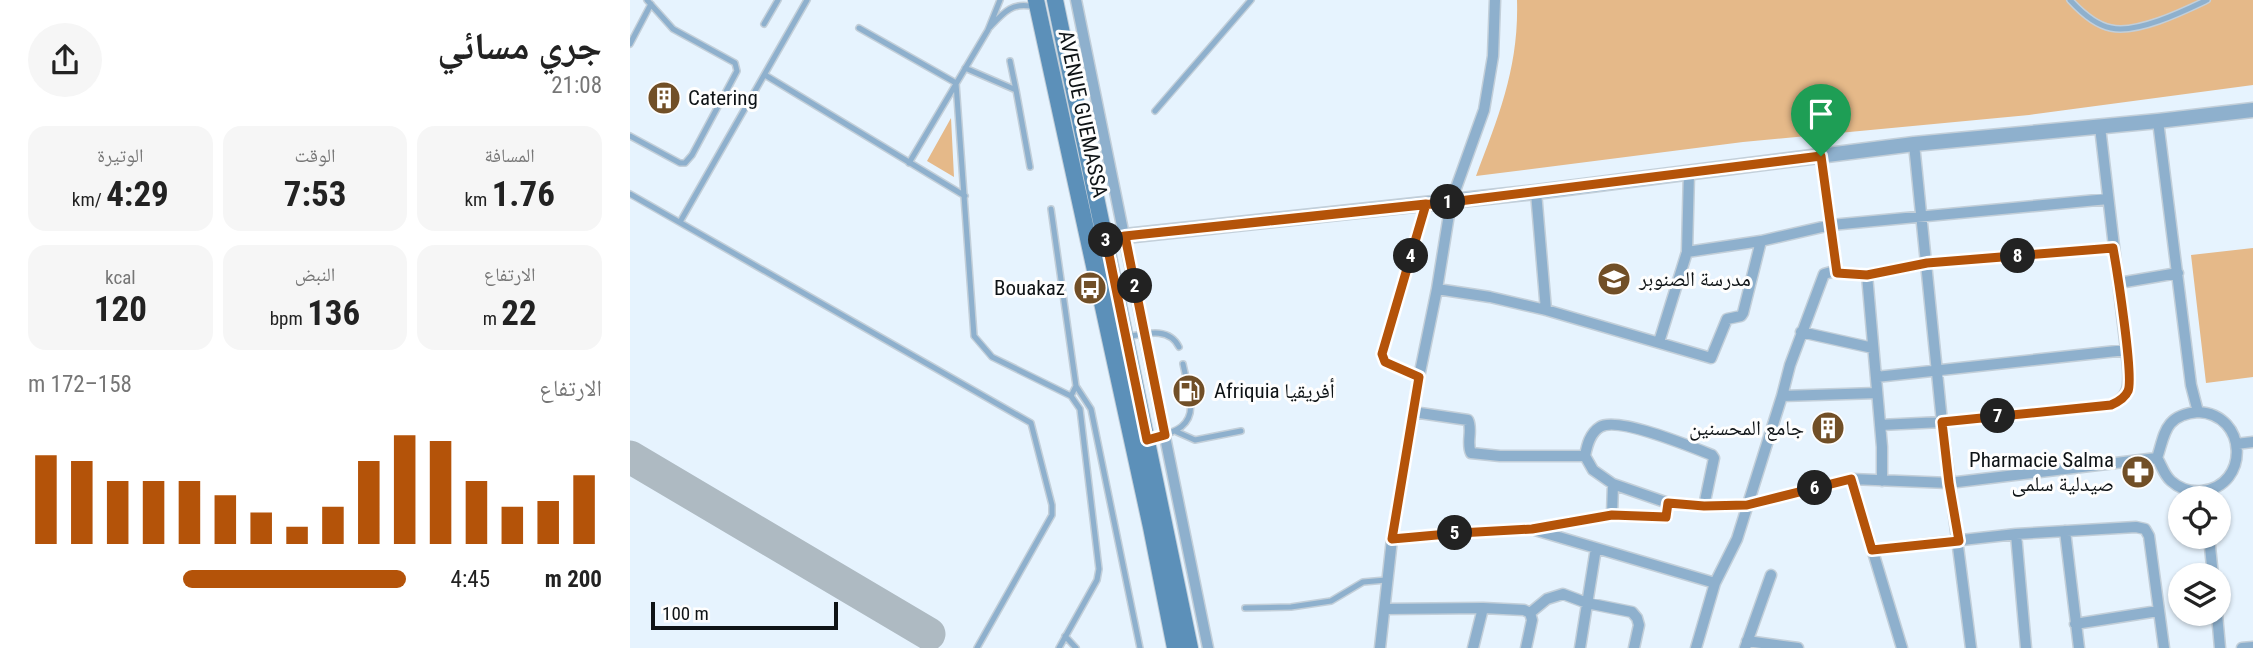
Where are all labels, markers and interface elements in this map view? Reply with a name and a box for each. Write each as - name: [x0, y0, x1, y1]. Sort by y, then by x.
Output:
- button: share: [28, 23, 102, 97]
- text: جري مسائي: [437, 24, 602, 68]
- street label: AVENUE GUEMASSA: [1054, 28, 1112, 200]
- text: 21:08: [551, 72, 602, 99]
- building icon: Catering: [645, 79, 683, 117]
- pin: [1791, 84, 1851, 156]
- place label: Catering: [688, 86, 758, 110]
- icon: arrive: [1802, 95, 1840, 133]
- text: الوتيرة: [97, 144, 143, 167]
- text: الوقت: [295, 144, 335, 167]
- text: المسافة: [484, 144, 535, 167]
- text: 4:29: [106, 174, 169, 215]
- text: 7:53: [284, 174, 346, 215]
- text: 1.76: [492, 174, 555, 215]
- pin: 1: [1430, 184, 1466, 220]
- text: /km: [72, 188, 106, 211]
- text: km: [464, 188, 492, 211]
- text: 1: [1443, 190, 1452, 213]
- pin: 3: [1088, 222, 1124, 258]
- text: 3: [1101, 228, 1110, 251]
- pin: 4: [1394, 238, 1428, 274]
- pin: 8: [2000, 238, 2036, 274]
- text: 4: [1406, 244, 1415, 267]
- text: 8: [2013, 244, 2022, 267]
- school or university icon: مدرسة الصنوبر: [1595, 260, 1633, 298]
- text: النبض: [295, 263, 335, 286]
- text: الارتفاع: [484, 263, 536, 286]
- text: kcal: [105, 266, 136, 289]
- place label: مدرسة الصنوبر: [1638, 267, 1751, 291]
- pin: 2: [1118, 268, 1152, 304]
- bus stop icon: Bouakaz: [1071, 269, 1109, 307]
- text: 2: [1130, 274, 1139, 297]
- place label: Bouakaz: [994, 276, 1065, 300]
- text: 120: [94, 289, 147, 330]
- text: 136: [307, 293, 360, 334]
- text: 22: [501, 293, 537, 334]
- text: bpm: [270, 307, 307, 330]
- text: m: [483, 307, 501, 330]
- text: 158–172 m: [28, 371, 132, 398]
- fuel station icon: Afriquia أفريقيا: [1170, 372, 1208, 410]
- text: الارتفاع: [539, 375, 602, 402]
- place label: Afriquia أفريقيا: [1214, 378, 1335, 403]
- pin: 7: [1980, 398, 2016, 434]
- text: 7: [1993, 404, 2002, 427]
- building icon: جامع المحسنين: [1809, 409, 1847, 447]
- place label: جامع المحسنين: [1689, 416, 1804, 441]
- place label: Pharmacie Salma صيدلية سلمى: [1969, 448, 2114, 497]
- pharmacy icon: Pharmacie Salma صيدلية سلمى: [2119, 453, 2157, 491]
- pin: 6: [1798, 470, 1832, 505]
- text: 6: [1810, 476, 1819, 499]
- map controls: [2168, 486, 2231, 626]
- button: locate: [2168, 486, 2231, 549]
- pin: 5: [1438, 516, 1472, 550]
- text: 5: [1450, 521, 1459, 544]
- button: layers: [2168, 563, 2231, 626]
- text: 4:45: [451, 566, 490, 593]
- text: 200 m: [545, 566, 602, 593]
- scale bar: [651, 599, 838, 631]
- text: 100 m: [662, 602, 709, 625]

